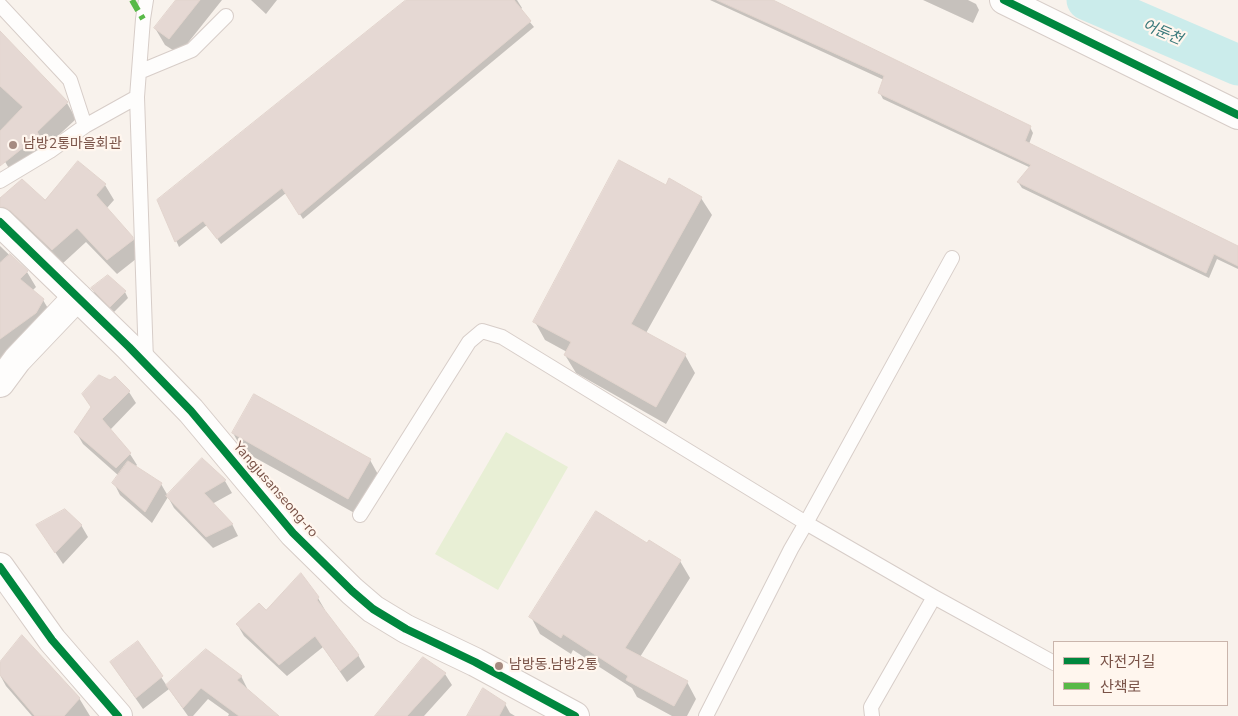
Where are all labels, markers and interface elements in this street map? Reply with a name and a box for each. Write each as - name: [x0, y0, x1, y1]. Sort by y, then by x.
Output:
- water label: 어둔천: [1139, 17, 1185, 49]
- place label: 남방2통마을회관: [23, 137, 122, 153]
- marker: 남방2통마을회관: [7, 139, 19, 151]
- street label: Yangjusanseong-ro: [229, 439, 321, 541]
- legend: [1053, 641, 1228, 706]
- text: 자전거길: [1100, 652, 1155, 672]
- place label: 남방동.남방2통: [509, 658, 598, 674]
- marker: 남방동.남방2통: [493, 660, 505, 672]
- text: 산책로: [1100, 677, 1141, 697]

